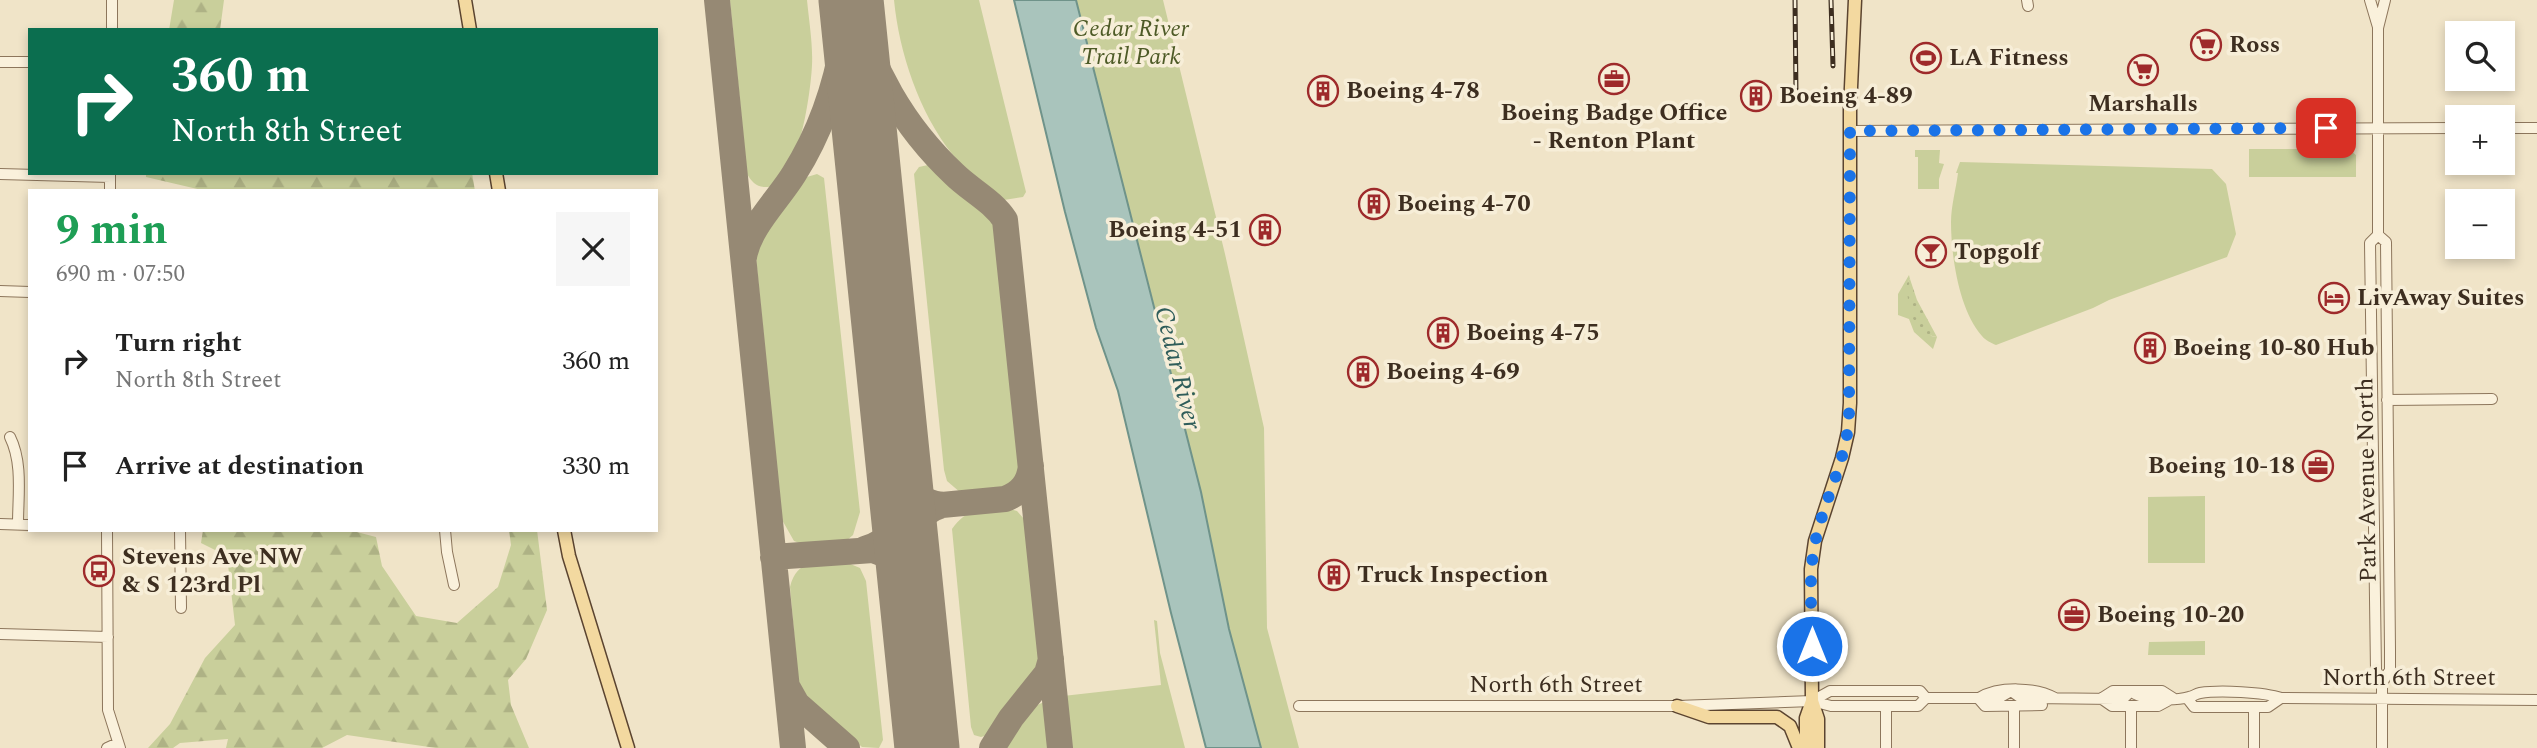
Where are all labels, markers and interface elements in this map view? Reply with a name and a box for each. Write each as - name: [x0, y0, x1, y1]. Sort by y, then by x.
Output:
- park label: Cedar River Trail Park: [1073, 11, 1190, 75]
- map controls: [2445, 21, 2515, 259]
- button: search: [2445, 21, 2515, 91]
- place label: Ross: [2229, 27, 2280, 63]
- supermarket icon: Ross: [2189, 28, 2223, 62]
- text: 360 m: [171, 39, 310, 114]
- place label: LA Fitness: [1949, 40, 2069, 76]
- sports icon: LA Fitness: [1909, 41, 1943, 75]
- supermarket icon: Marshalls: [2126, 53, 2160, 87]
- icon: right: [56, 56, 147, 147]
- office icon: Boeing Badge Office - Renton Plant: [1597, 62, 1631, 96]
- place label: Boeing 4-78: [1346, 73, 1480, 109]
- building icon: Boeing 4-78: [1306, 74, 1340, 108]
- place label: Boeing 4-89: [1779, 78, 1913, 114]
- building icon: Boeing 4-89: [1739, 79, 1773, 113]
- place label: Marshalls: [2088, 86, 2198, 122]
- place label: Boeing Badge Office - Renton Plant: [1500, 95, 1728, 159]
- pin: [2296, 98, 2356, 158]
- button: +: [2445, 105, 2515, 175]
- text: North 8th Street: [171, 107, 402, 156]
- icon: arrive: [2307, 109, 2345, 147]
- place label: Boeing 4-70: [1397, 186, 1531, 222]
- building icon: Boeing 4-70: [1357, 187, 1391, 221]
- button: −: [2445, 189, 2515, 259]
- text: 9 min: [56, 199, 168, 262]
- button: close: [556, 212, 630, 286]
- place label: Boeing 4-51: [1108, 212, 1242, 248]
- building icon: Boeing 4-51: [1248, 213, 1282, 247]
- place label: Topgolf: [1954, 234, 2042, 270]
- bar icon: Topgolf: [1914, 235, 1948, 269]
- text: 690 m · 07:50: [56, 257, 185, 292]
- place label: LivAway Suites: [2357, 280, 2525, 316]
- hotel icon: LivAway Suites: [2317, 281, 2351, 315]
- water label: Cedar River: [1143, 302, 1213, 435]
- place label: Boeing 4-75: [1466, 315, 1600, 351]
- building icon: Boeing 4-75: [1426, 316, 1460, 350]
- text: Turn right: [115, 323, 242, 363]
- place label: Boeing 10-80 Hub: [2173, 330, 2374, 366]
- building icon: Boeing 10-80 Hub: [2133, 331, 2167, 365]
- text: 360 m: [562, 341, 630, 381]
- icon: right: [56, 342, 94, 380]
- place label: Boeing 4-69: [1386, 354, 1520, 390]
- building icon: Boeing 4-69: [1346, 355, 1380, 389]
- text: North 8th Street: [115, 363, 281, 398]
- street label: Park Avenue North: [2347, 377, 2387, 583]
- text: Arrive at destination: [115, 446, 364, 486]
- text: 330 m: [562, 446, 630, 486]
- icon: arrive: [56, 447, 94, 485]
- place label: Boeing 10-18: [2148, 448, 2295, 484]
- office icon: Boeing 10-18: [2301, 449, 2335, 483]
- place label: Stevens Ave NW & S 123rd Pl: [122, 539, 303, 603]
- bus stop icon: Stevens Ave NW & S 123rd Pl: [82, 554, 116, 588]
- place label: Truck Inspection: [1357, 557, 1548, 593]
- building icon: Truck Inspection: [1317, 558, 1351, 592]
- place label: Boeing 10-20: [2097, 597, 2244, 633]
- office icon: Boeing 10-20: [2057, 598, 2091, 632]
- position arrow: [1775, 609, 1849, 683]
- street label: North 6th Street: [2322, 660, 2496, 696]
- street label: North 6th Street: [1469, 667, 1643, 703]

